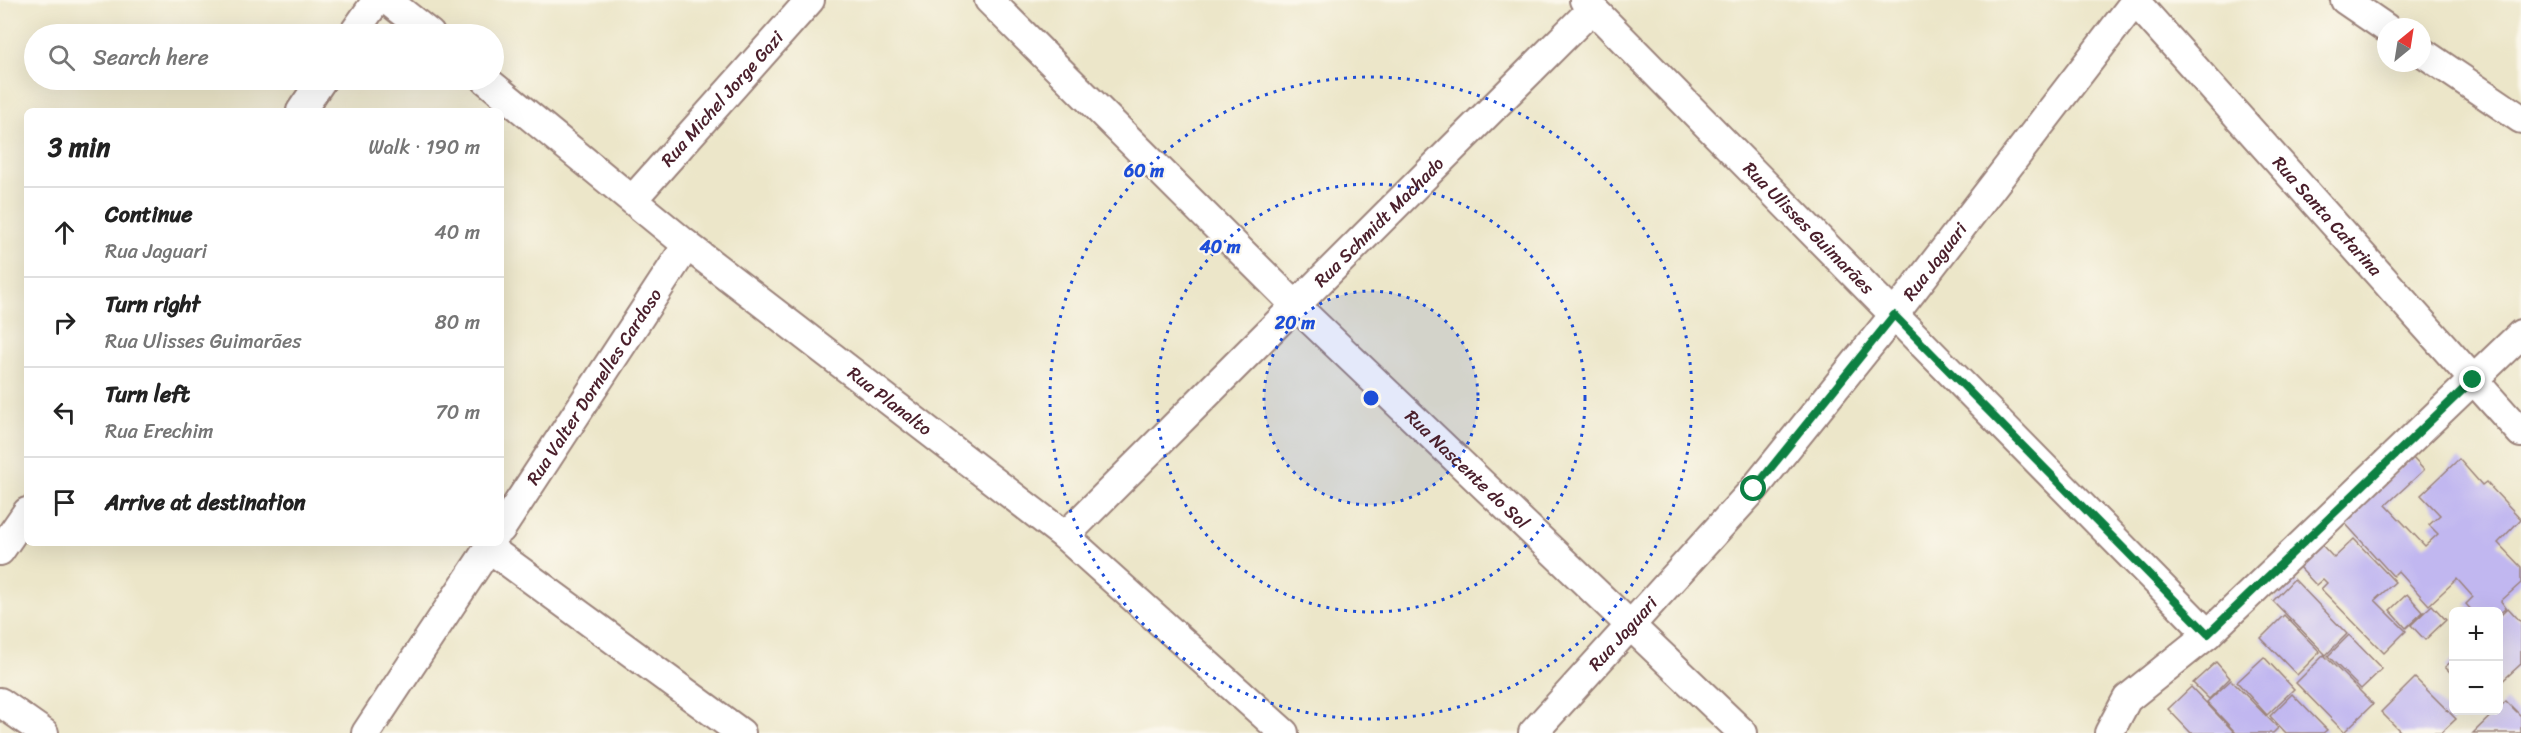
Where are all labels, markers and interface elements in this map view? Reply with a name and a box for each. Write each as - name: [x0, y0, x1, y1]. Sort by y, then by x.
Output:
- north arrow: [2377, 18, 2431, 72]
- street label: Rua Michel Jorge Gazi: [652, 23, 792, 174]
- search box: [24, 24, 504, 90]
- text: Search here: [93, 38, 209, 77]
- icon: search: [45, 41, 78, 74]
- text: 3 min: [48, 124, 110, 170]
- text: Walk · 190 m: [368, 130, 480, 165]
- street label: Rua Santa Catarina: [2264, 148, 2391, 285]
- street label: Rua Schmidt Machado: [1306, 149, 1452, 295]
- street label: Rua Ulisses Guimarães: [1735, 154, 1882, 303]
- text: 60 m: [1123, 155, 1164, 187]
- text: Continue: [105, 195, 193, 234]
- street label: Rua Jaguari: [1894, 214, 1976, 308]
- text: 40 m: [434, 215, 480, 250]
- icon: ahead: [48, 216, 81, 249]
- text: 40 m: [1198, 231, 1241, 263]
- text: Rua Jaguari: [105, 234, 207, 269]
- street label: Rua Valter Dornelles Cardoso: [518, 282, 671, 492]
- text: Turn right: [105, 285, 200, 324]
- text: 80 m: [435, 305, 480, 340]
- icon: right: [48, 306, 81, 339]
- text: 20 m: [1274, 307, 1315, 339]
- text: Rua Ulisses Guimarães: [105, 324, 301, 359]
- street label: Rua Planalto: [840, 358, 939, 444]
- route end: [2459, 366, 2485, 392]
- text: Turn left: [105, 375, 190, 414]
- centre of rings: [1361, 388, 1381, 408]
- text: 70 m: [435, 395, 480, 430]
- icon: left: [48, 396, 81, 429]
- street label: Rua Nascente do Sol: [1397, 402, 1538, 538]
- text: Rua Erechim: [105, 414, 213, 449]
- route start: [1740, 475, 1766, 501]
- text: Arrive at destination: [105, 483, 306, 522]
- icon: arrive: [48, 486, 81, 519]
- street label: Rua Jaguari: [1580, 588, 1666, 679]
- map controls: [2449, 607, 2503, 715]
- button: +: [2449, 607, 2503, 661]
- button: −: [2449, 661, 2503, 715]

